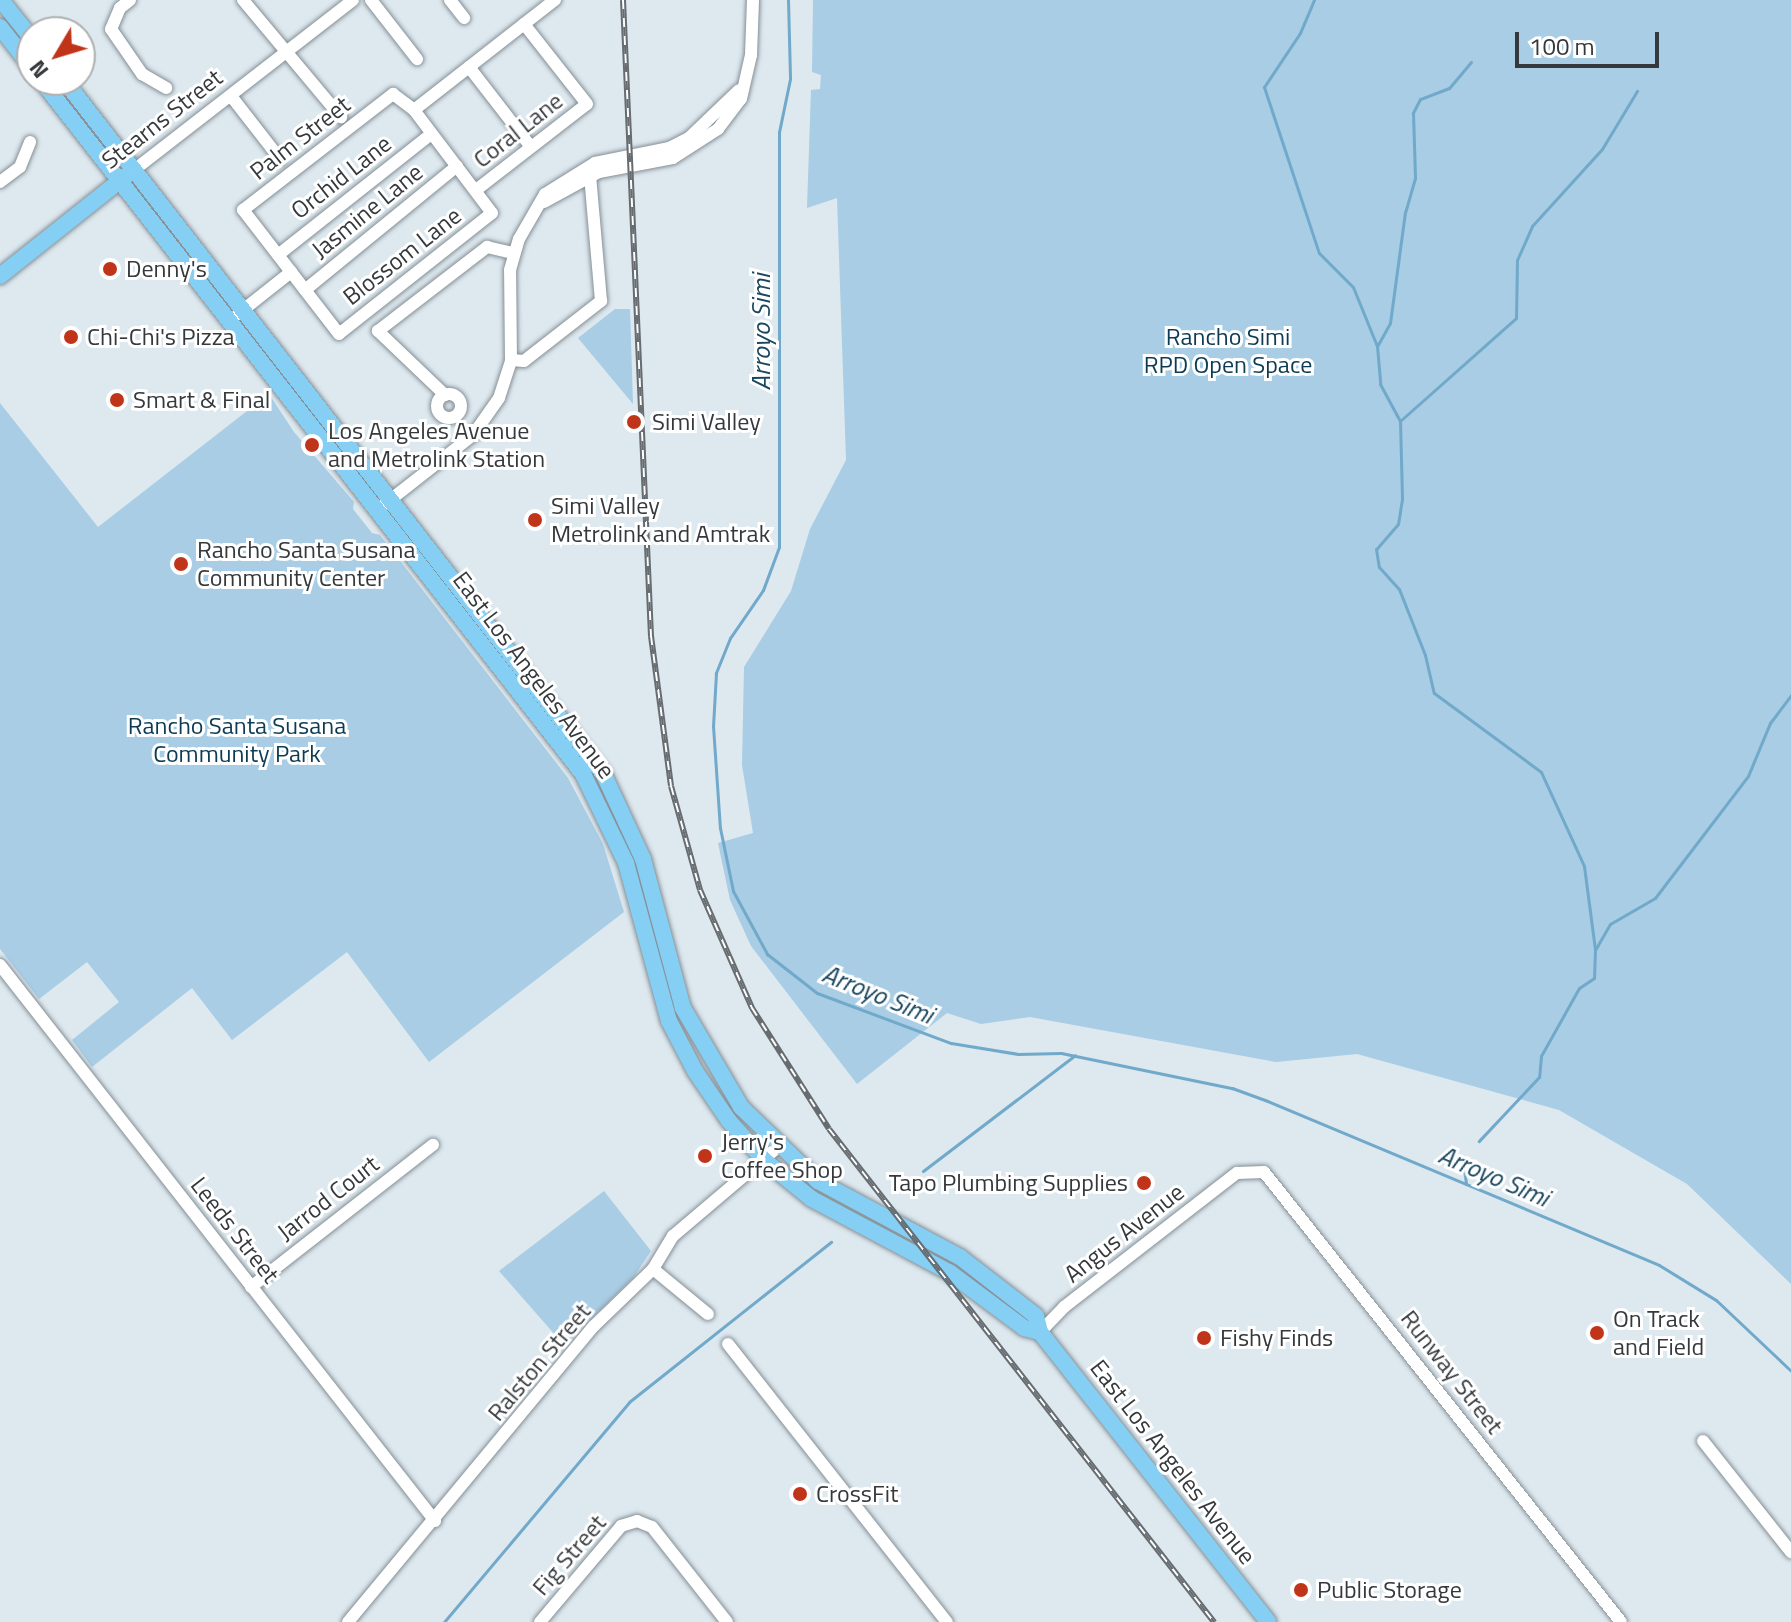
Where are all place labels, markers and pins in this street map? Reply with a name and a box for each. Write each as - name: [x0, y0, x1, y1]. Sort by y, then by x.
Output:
- place label: Denny's: [126, 255, 207, 283]
- marker: Denny's: [101, 260, 119, 278]
- place label: Chi-Chi's Pizza: [87, 323, 235, 351]
- marker: Chi-Chi's Pizza: [62, 328, 80, 346]
- place label: Smart & Final: [133, 386, 270, 414]
- marker: Smart & Final: [108, 391, 126, 409]
- place label: Simi Valley: [652, 408, 761, 436]
- marker: Simi Valley: [623, 411, 645, 433]
- place label: Los Angeles Avenue and Metrolink Station: [328, 417, 545, 473]
- marker: Los Angeles Avenue and Metrolink Station: [303, 436, 321, 454]
- place label: Simi Valley Metrolink and Amtrak: [551, 492, 770, 548]
- marker: Simi Valley Metrolink and Amtrak: [526, 511, 544, 529]
- place label: Rancho Santa Susana Community Center: [197, 536, 415, 592]
- marker: Rancho Santa Susana Community Center: [172, 555, 190, 573]
- place label: Jerry's Coffee Shop: [721, 1128, 843, 1184]
- marker: Jerry's Coffee Shop: [696, 1147, 714, 1165]
- place label: Tapo Plumbing Supplies: [889, 1169, 1128, 1197]
- marker: Tapo Plumbing Supplies: [1135, 1174, 1153, 1192]
- place label: On Track and Field: [1613, 1305, 1704, 1361]
- place label: Fishy Finds: [1220, 1324, 1333, 1352]
- marker: On Track and Field: [1588, 1324, 1606, 1342]
- marker: Fishy Finds: [1195, 1329, 1213, 1347]
- place label: CrossFit: [816, 1480, 898, 1508]
- marker: CrossFit: [791, 1485, 809, 1503]
- place label: Public Storage: [1317, 1576, 1462, 1604]
- marker: Public Storage: [1292, 1581, 1310, 1599]

